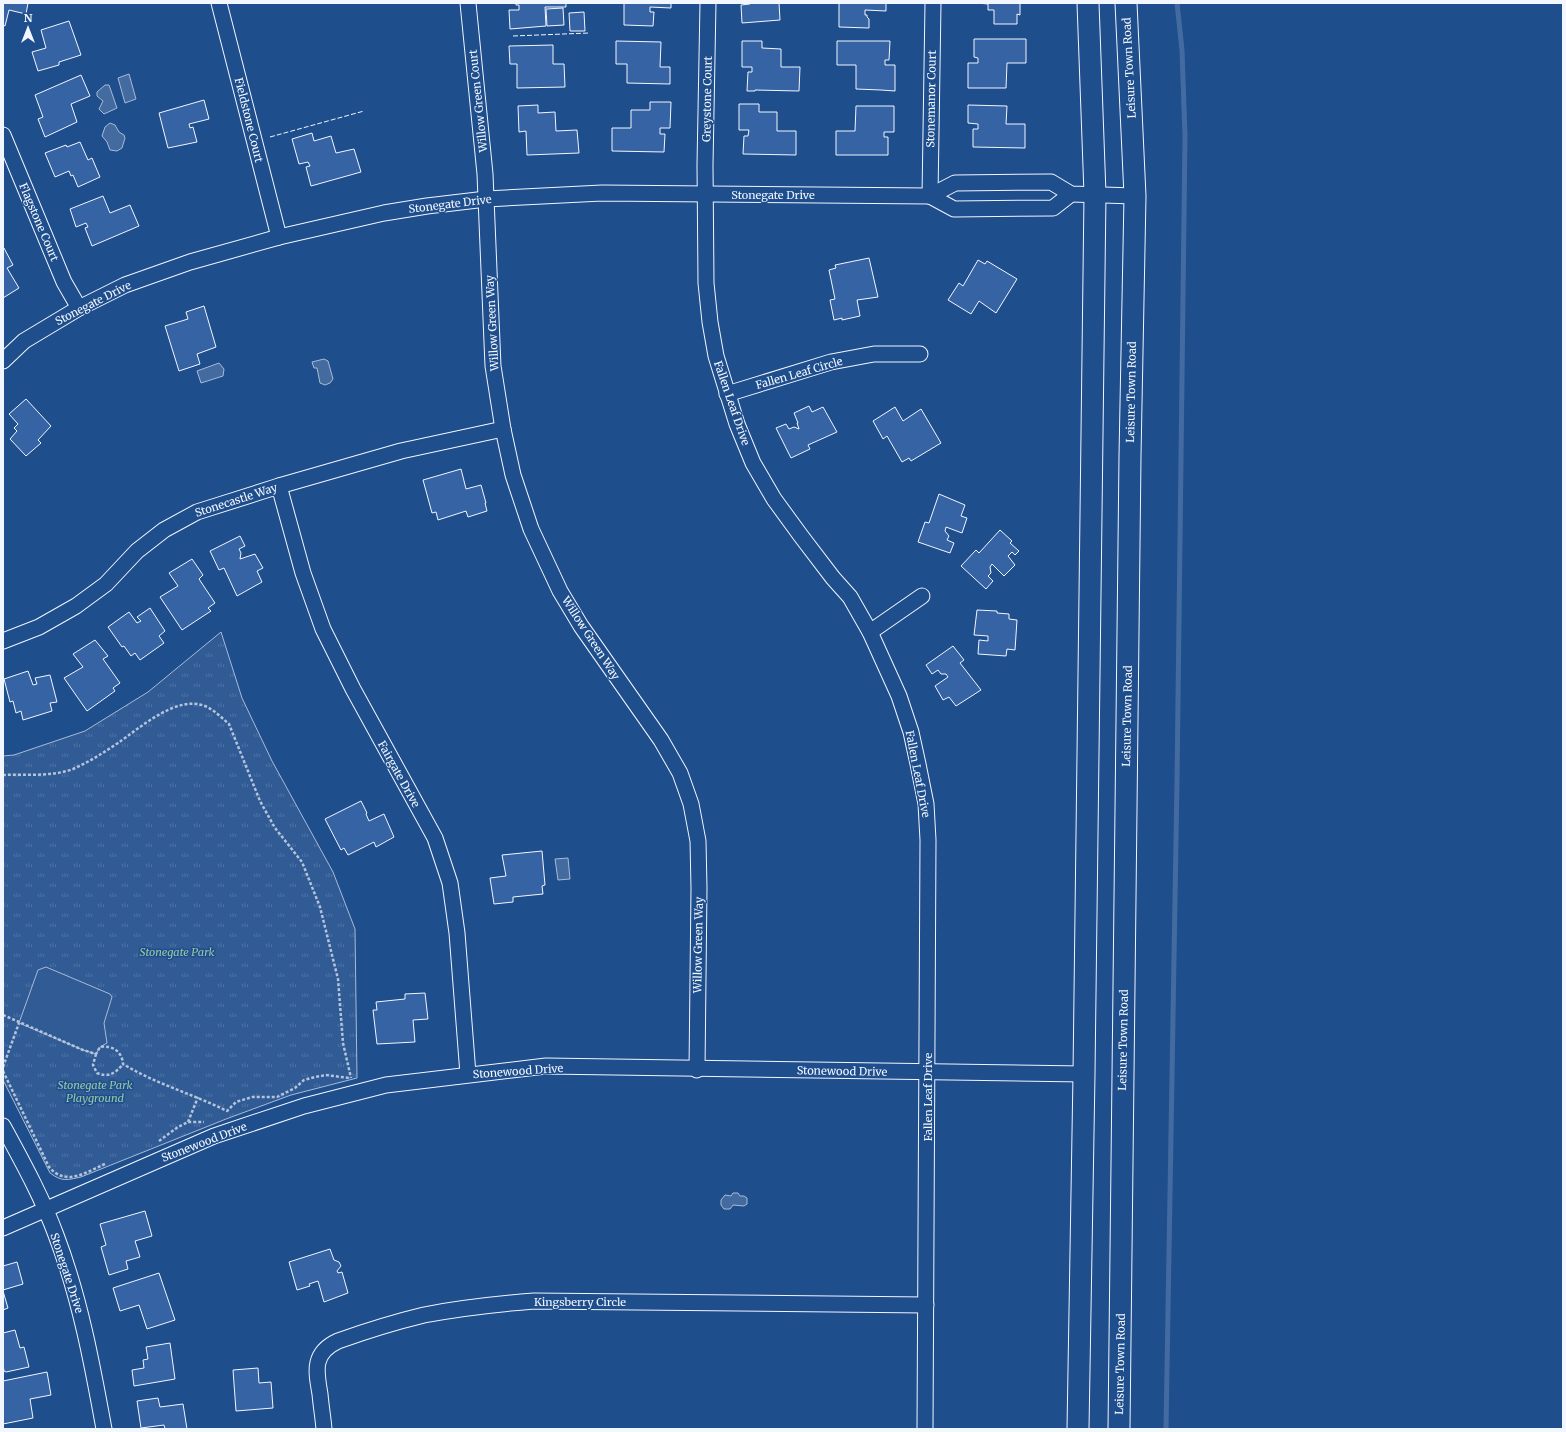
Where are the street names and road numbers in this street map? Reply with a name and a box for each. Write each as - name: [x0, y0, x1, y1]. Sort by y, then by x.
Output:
- street label: Leisure Town Road: [1119, 17, 1139, 119]
- street label: Willow Green Court: [466, 48, 490, 154]
- street label: Stonemanor Court: [923, 49, 939, 148]
- street label: Greystone Court: [699, 55, 715, 142]
- street label: Fieldstone Court: [232, 76, 266, 165]
- street label: Flagstone Court: [16, 181, 62, 264]
- street label: Stonegate Drive: [731, 188, 815, 202]
- street label: Stonegate Drive: [408, 192, 493, 216]
- street label: Willow Green Way: [482, 274, 502, 372]
- street label: Stonegate Drive: [53, 278, 134, 328]
- street label: Leisure Town Road: [1123, 341, 1139, 443]
- street label: Fallen Leaf Circle: [754, 354, 844, 392]
- street label: Fallen Leaf Drive: [711, 359, 753, 447]
- street label: Stonecastle Way: [193, 480, 279, 520]
- street label: Willow Green Way: [558, 593, 623, 683]
- street label: Leisure Town Road: [1119, 665, 1135, 767]
- street label: Fallen Leaf Drive: [903, 729, 933, 819]
- street label: Fairgate Drive: [375, 738, 423, 810]
- street label: Willow Green Way: [690, 896, 706, 994]
- street label: Leisure Town Road: [1115, 989, 1131, 1091]
- street label: Fallen Leaf Drive: [921, 1052, 935, 1141]
- street label: Stonewood Drive: [472, 1061, 564, 1081]
- street label: Stonewood Drive: [797, 1063, 888, 1079]
- street label: Stonewood Drive: [159, 1119, 249, 1165]
- street label: Stonegate Drive: [47, 1231, 87, 1315]
- street label: Kingsberry Circle: [534, 1295, 626, 1309]
- street label: Leisure Town Road: [1112, 1313, 1128, 1415]

